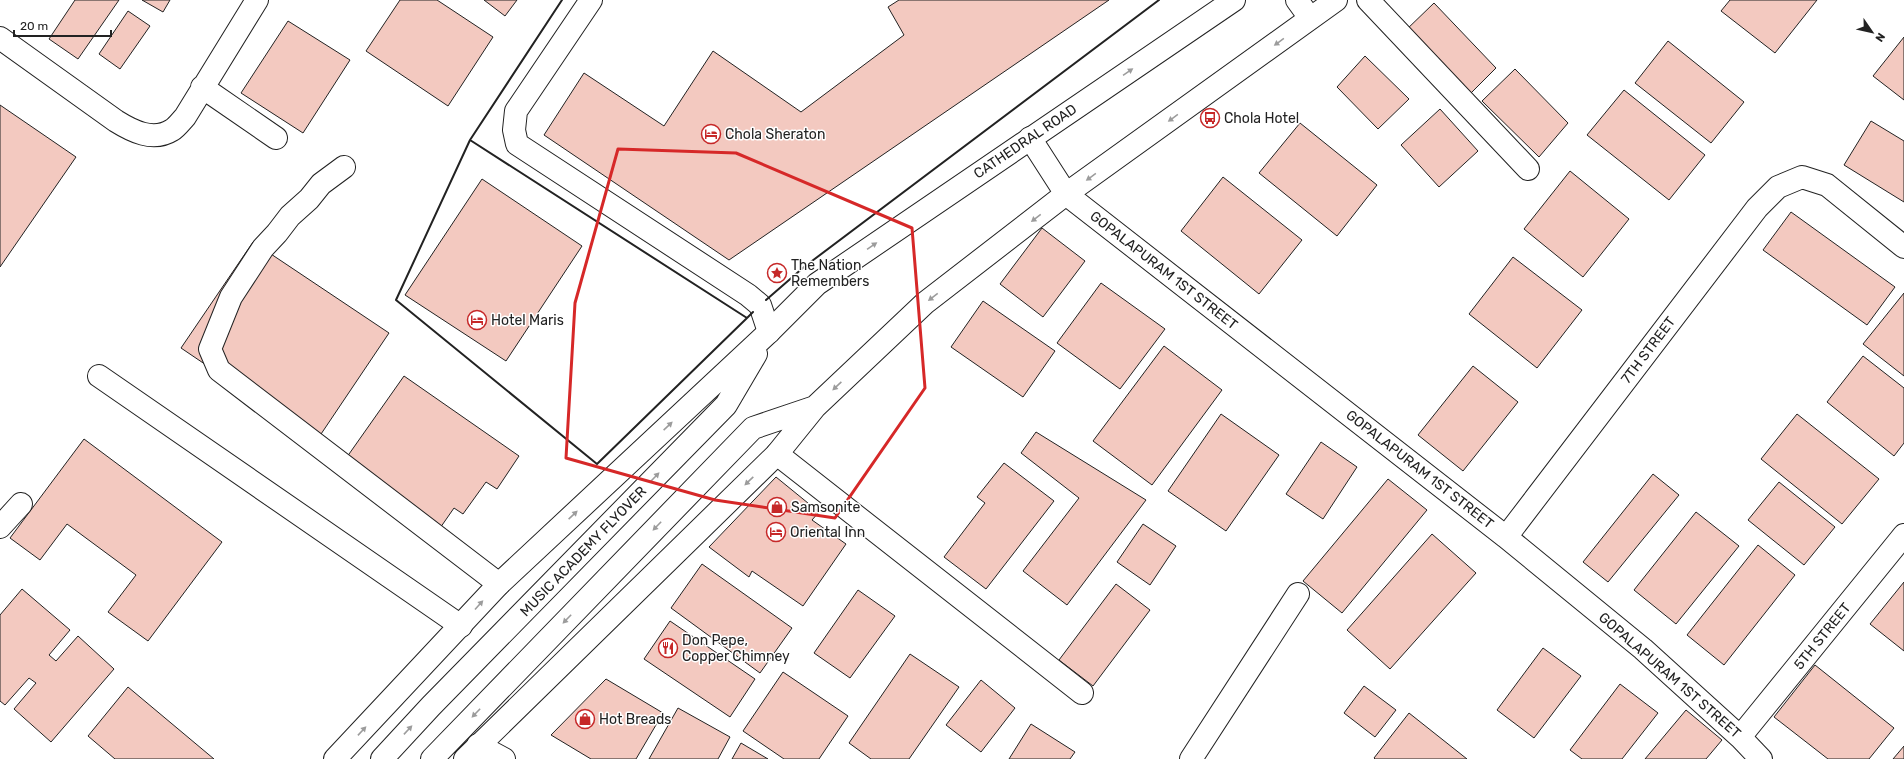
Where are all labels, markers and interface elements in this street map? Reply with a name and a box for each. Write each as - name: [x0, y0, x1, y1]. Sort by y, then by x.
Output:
- scale bar: [14, 12, 111, 38]
- north arrow: [1852, 12, 1892, 52]
- text: 20 m: [20, 19, 48, 33]
- text: N: [1872, 30, 1887, 44]
- one-way arrow: [1273, 38, 1284, 46]
- one-way arrow: [1123, 68, 1134, 76]
- street label: CATHEDRAL ROAD: [970, 101, 1080, 182]
- bus stop icon: Chola Hotel: [1199, 107, 1221, 129]
- place label: Chola Hotel: [1224, 110, 1299, 127]
- one-way arrow: [1168, 113, 1178, 121]
- hotel icon: Chola Sheraton: [700, 123, 722, 145]
- place label: Chola Sheraton: [725, 126, 825, 143]
- one-way arrow: [1085, 173, 1096, 181]
- street label: GOPALAPURAM 1ST STREET: [1086, 207, 1241, 333]
- one-way arrow: [1030, 214, 1041, 222]
- one-way arrow: [867, 242, 877, 250]
- place label: The Nation Remembers: [791, 257, 869, 290]
- place icon: The Nation Remembers: [766, 262, 788, 284]
- one-way arrow: [927, 293, 938, 302]
- hotel icon: Hotel Maris: [466, 309, 488, 331]
- place label: Hotel Maris: [491, 312, 564, 329]
- street label: 7TH STREET: [1618, 313, 1679, 387]
- one-way arrow: [832, 381, 842, 390]
- street label: GOPALAPURAM 1ST STREET: [1342, 406, 1497, 532]
- one-way arrow: [663, 421, 673, 431]
- one-way arrow: [650, 472, 660, 482]
- one-way arrow: [744, 476, 754, 486]
- street label: MUSIC ACADEMY FLYOVER: [517, 483, 650, 620]
- shop icon: Samsonite: [766, 496, 788, 518]
- place label: Samsonite: [791, 499, 860, 516]
- one-way arrow: [568, 510, 578, 519]
- one-way arrow: [652, 521, 662, 531]
- hotel icon: Oriental Inn: [765, 521, 787, 543]
- place label: Oriental Inn: [790, 524, 865, 541]
- one-way arrow: [475, 600, 484, 610]
- street label: 5TH STREET: [1790, 600, 1854, 673]
- street label: GOPALAPURAM 1ST STREET: [1595, 609, 1744, 742]
- one-way arrow: [562, 614, 571, 624]
- place label: Don Pepe, Copper Chimney: [682, 632, 790, 665]
- restaurant icon: Don Pepe, Copper Chimney: [657, 637, 679, 659]
- one-way arrow: [472, 708, 481, 717]
- shop icon: Hot Breads: [574, 708, 596, 730]
- place label: Hot Breads: [599, 711, 671, 728]
- one-way arrow: [404, 725, 413, 736]
- one-way arrow: [357, 726, 366, 735]

